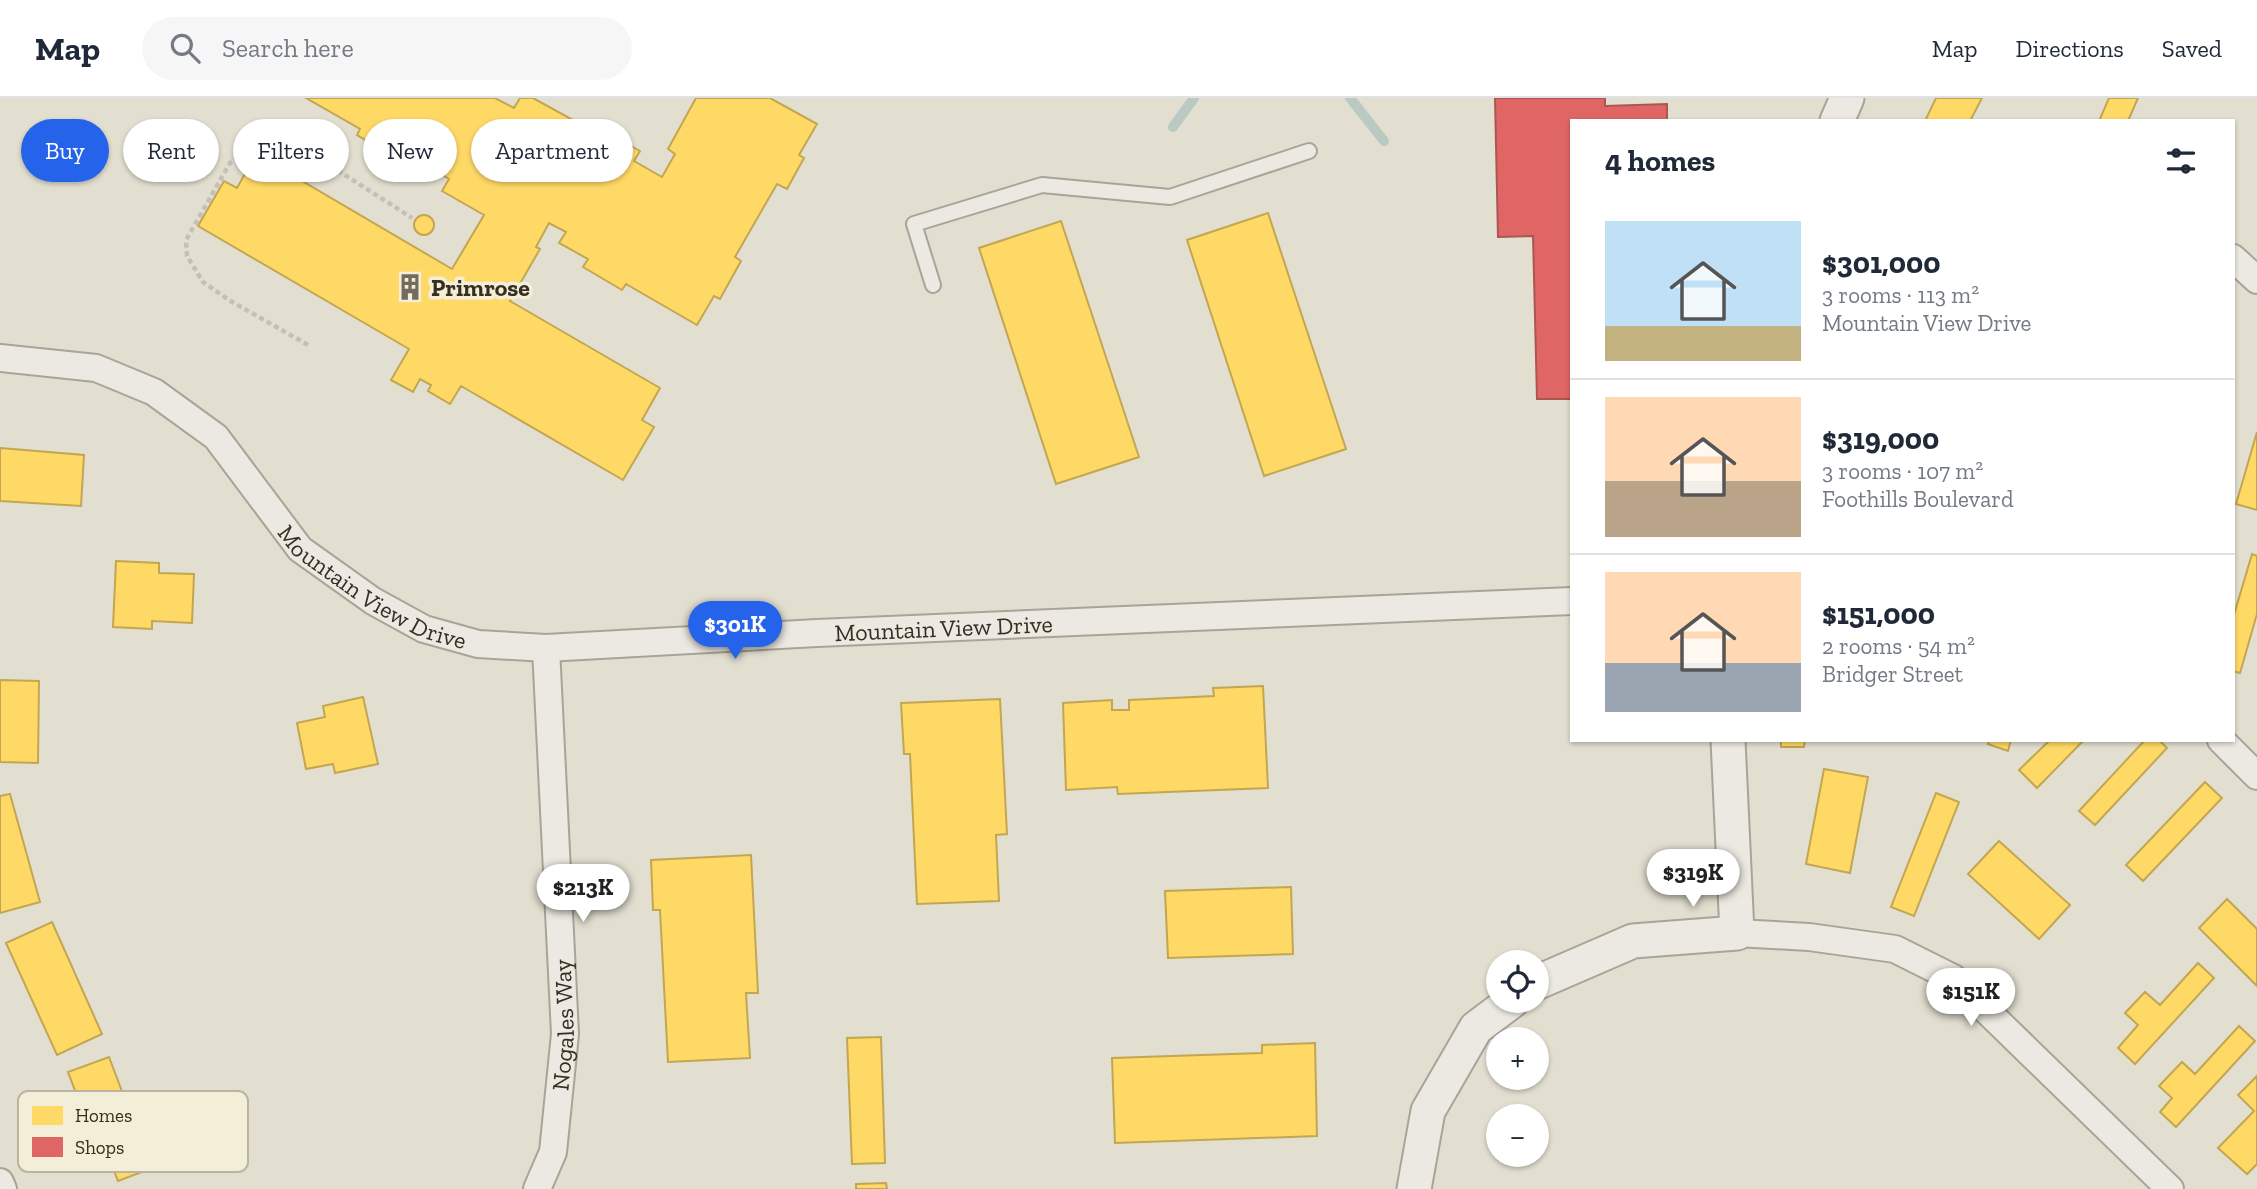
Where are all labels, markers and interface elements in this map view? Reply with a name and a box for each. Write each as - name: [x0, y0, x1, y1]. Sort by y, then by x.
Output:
- search box: [142, 17, 632, 80]
- text: Map: [35, 29, 100, 68]
- icon: search: [166, 29, 204, 67]
- text: Search here: [222, 32, 354, 64]
- text: Map: [1932, 34, 1978, 63]
- text: Directions: [2016, 34, 2124, 63]
- text: Saved: [2162, 34, 2222, 63]
- chip: Buy: [21, 119, 109, 182]
- chip: Rent: [123, 119, 219, 182]
- chip: Filters: [233, 119, 349, 182]
- chip: New: [363, 119, 457, 182]
- chip: Apartment: [471, 119, 633, 182]
- icon: filters: [2162, 142, 2200, 180]
- text: 4 homes: [1605, 143, 1715, 179]
- text: $301,000: [1822, 245, 1941, 281]
- icon: home: [1661, 249, 1745, 333]
- building icon: Primrose: [395, 272, 425, 302]
- place label: Primrose: [431, 273, 530, 302]
- text: 3 rooms · 113 m²: [1822, 281, 1979, 309]
- text: Mountain View Drive: [1822, 309, 2031, 337]
- text: $319,000: [1822, 421, 1939, 457]
- icon: home: [1661, 425, 1745, 509]
- text: 3 rooms · 107 m²: [1822, 457, 1983, 485]
- text: Foothills Boulevard: [1822, 485, 2014, 513]
- street label: Mountain View Drive: [272, 519, 470, 655]
- text: $151,000: [1822, 596, 1935, 632]
- icon: home: [1661, 600, 1745, 684]
- pin: $301K: [686, 602, 784, 661]
- street label: Mountain View Drive: [834, 609, 1053, 647]
- text: $301K: [704, 610, 766, 638]
- text: 2 rooms · 54 m²: [1822, 632, 1975, 660]
- text: Bridger Street: [1822, 660, 1963, 688]
- pin: $319K: [1644, 850, 1742, 909]
- text: $319K: [1663, 858, 1723, 886]
- pin: $213K: [534, 864, 632, 924]
- text: $213K: [553, 873, 613, 901]
- map controls: [1486, 950, 1549, 1167]
- button: locate: [1486, 950, 1549, 1013]
- street label: Nogales Way: [545, 958, 580, 1092]
- pin: $151K: [1922, 968, 2020, 1028]
- text: $151K: [1942, 977, 2000, 1005]
- button: +: [1486, 1027, 1549, 1090]
- legend: [18, 1091, 248, 1172]
- text: Homes: [75, 1104, 132, 1127]
- button: −: [1486, 1104, 1549, 1167]
- text: Shops: [75, 1136, 124, 1159]

